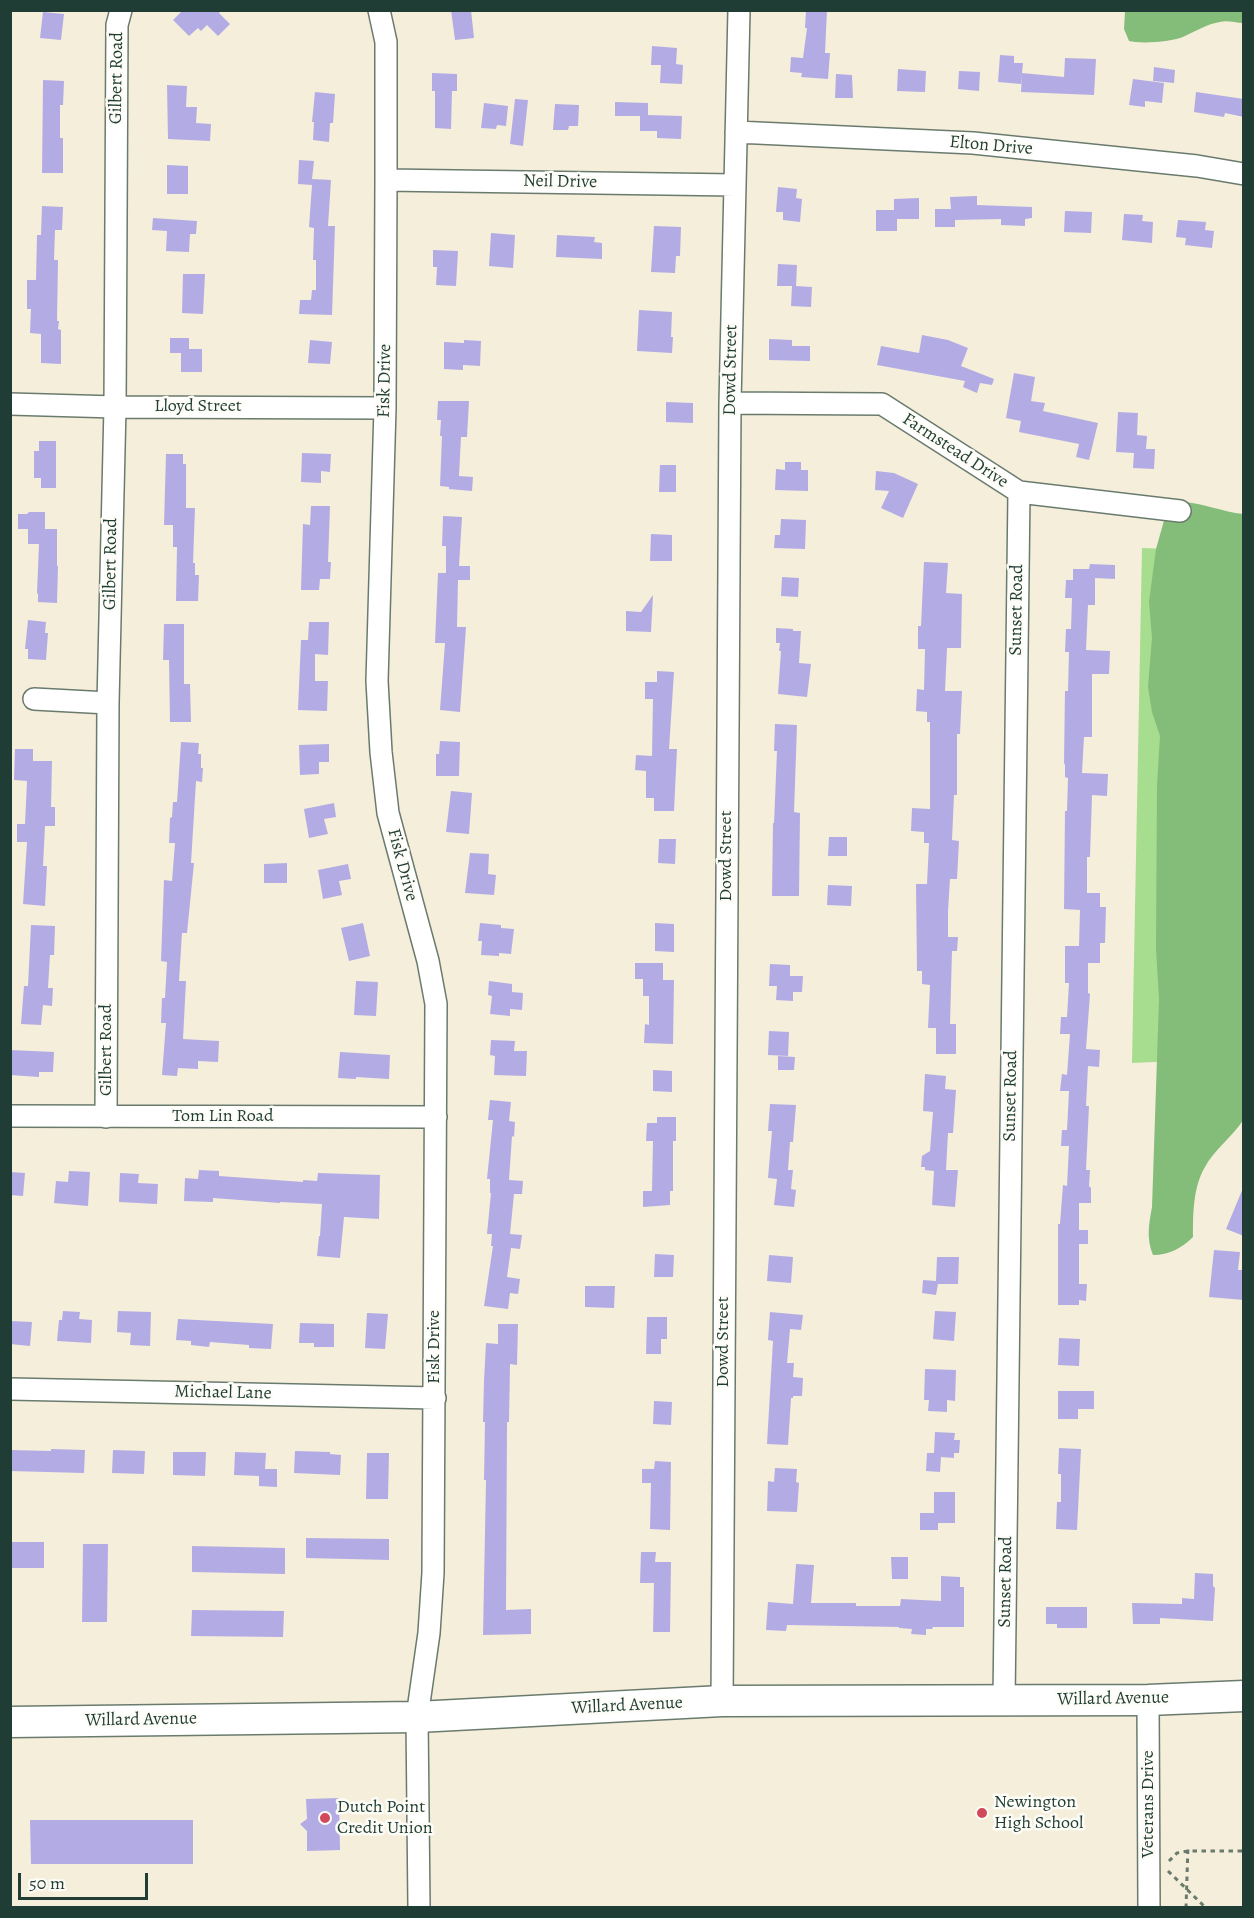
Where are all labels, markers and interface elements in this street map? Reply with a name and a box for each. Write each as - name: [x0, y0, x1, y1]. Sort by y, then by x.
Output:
- street label: Gilbert Road: [105, 32, 129, 124]
- street label: Elton Drive: [948, 132, 1034, 160]
- street label: Neil Drive: [523, 171, 597, 193]
- street label: Dowd Street: [719, 324, 743, 416]
- street label: Fisk Drive: [374, 344, 396, 418]
- street label: Lloyd Street: [154, 396, 242, 418]
- street label: Farmstead Drive: [898, 409, 1012, 493]
- street label: Gilbert Road: [99, 518, 123, 610]
- street label: Sunset Road: [1005, 564, 1029, 656]
- street label: Dowd Street: [716, 810, 738, 902]
- street label: Fisk Drive: [382, 826, 422, 904]
- street label: Gilbert Road: [96, 1004, 118, 1096]
- street label: Sunset Road: [999, 1050, 1023, 1142]
- street label: Tom Lin Road: [172, 1106, 274, 1128]
- street label: Dowd Street: [713, 1296, 735, 1388]
- street label: Fisk Drive: [424, 1310, 446, 1384]
- street label: Michael Lane: [174, 1381, 272, 1405]
- street label: Sunset Road: [994, 1536, 1018, 1628]
- street label: Willard Avenue: [1057, 1687, 1169, 1711]
- street label: Willard Avenue: [571, 1692, 683, 1720]
- street label: Willard Avenue: [85, 1708, 197, 1732]
- street label: Veterans Drive: [1138, 1750, 1160, 1858]
- place label: Newington High School: [994, 1792, 1083, 1834]
- place label: Dutch Point Credit Union: [337, 1797, 433, 1840]
- marker: Newington High School: [975, 1806, 989, 1820]
- marker: Dutch Point Credit Union: [318, 1811, 332, 1825]
- scale bar: [21, 1861, 152, 1899]
- text: 50 m: [29, 1871, 65, 1895]

